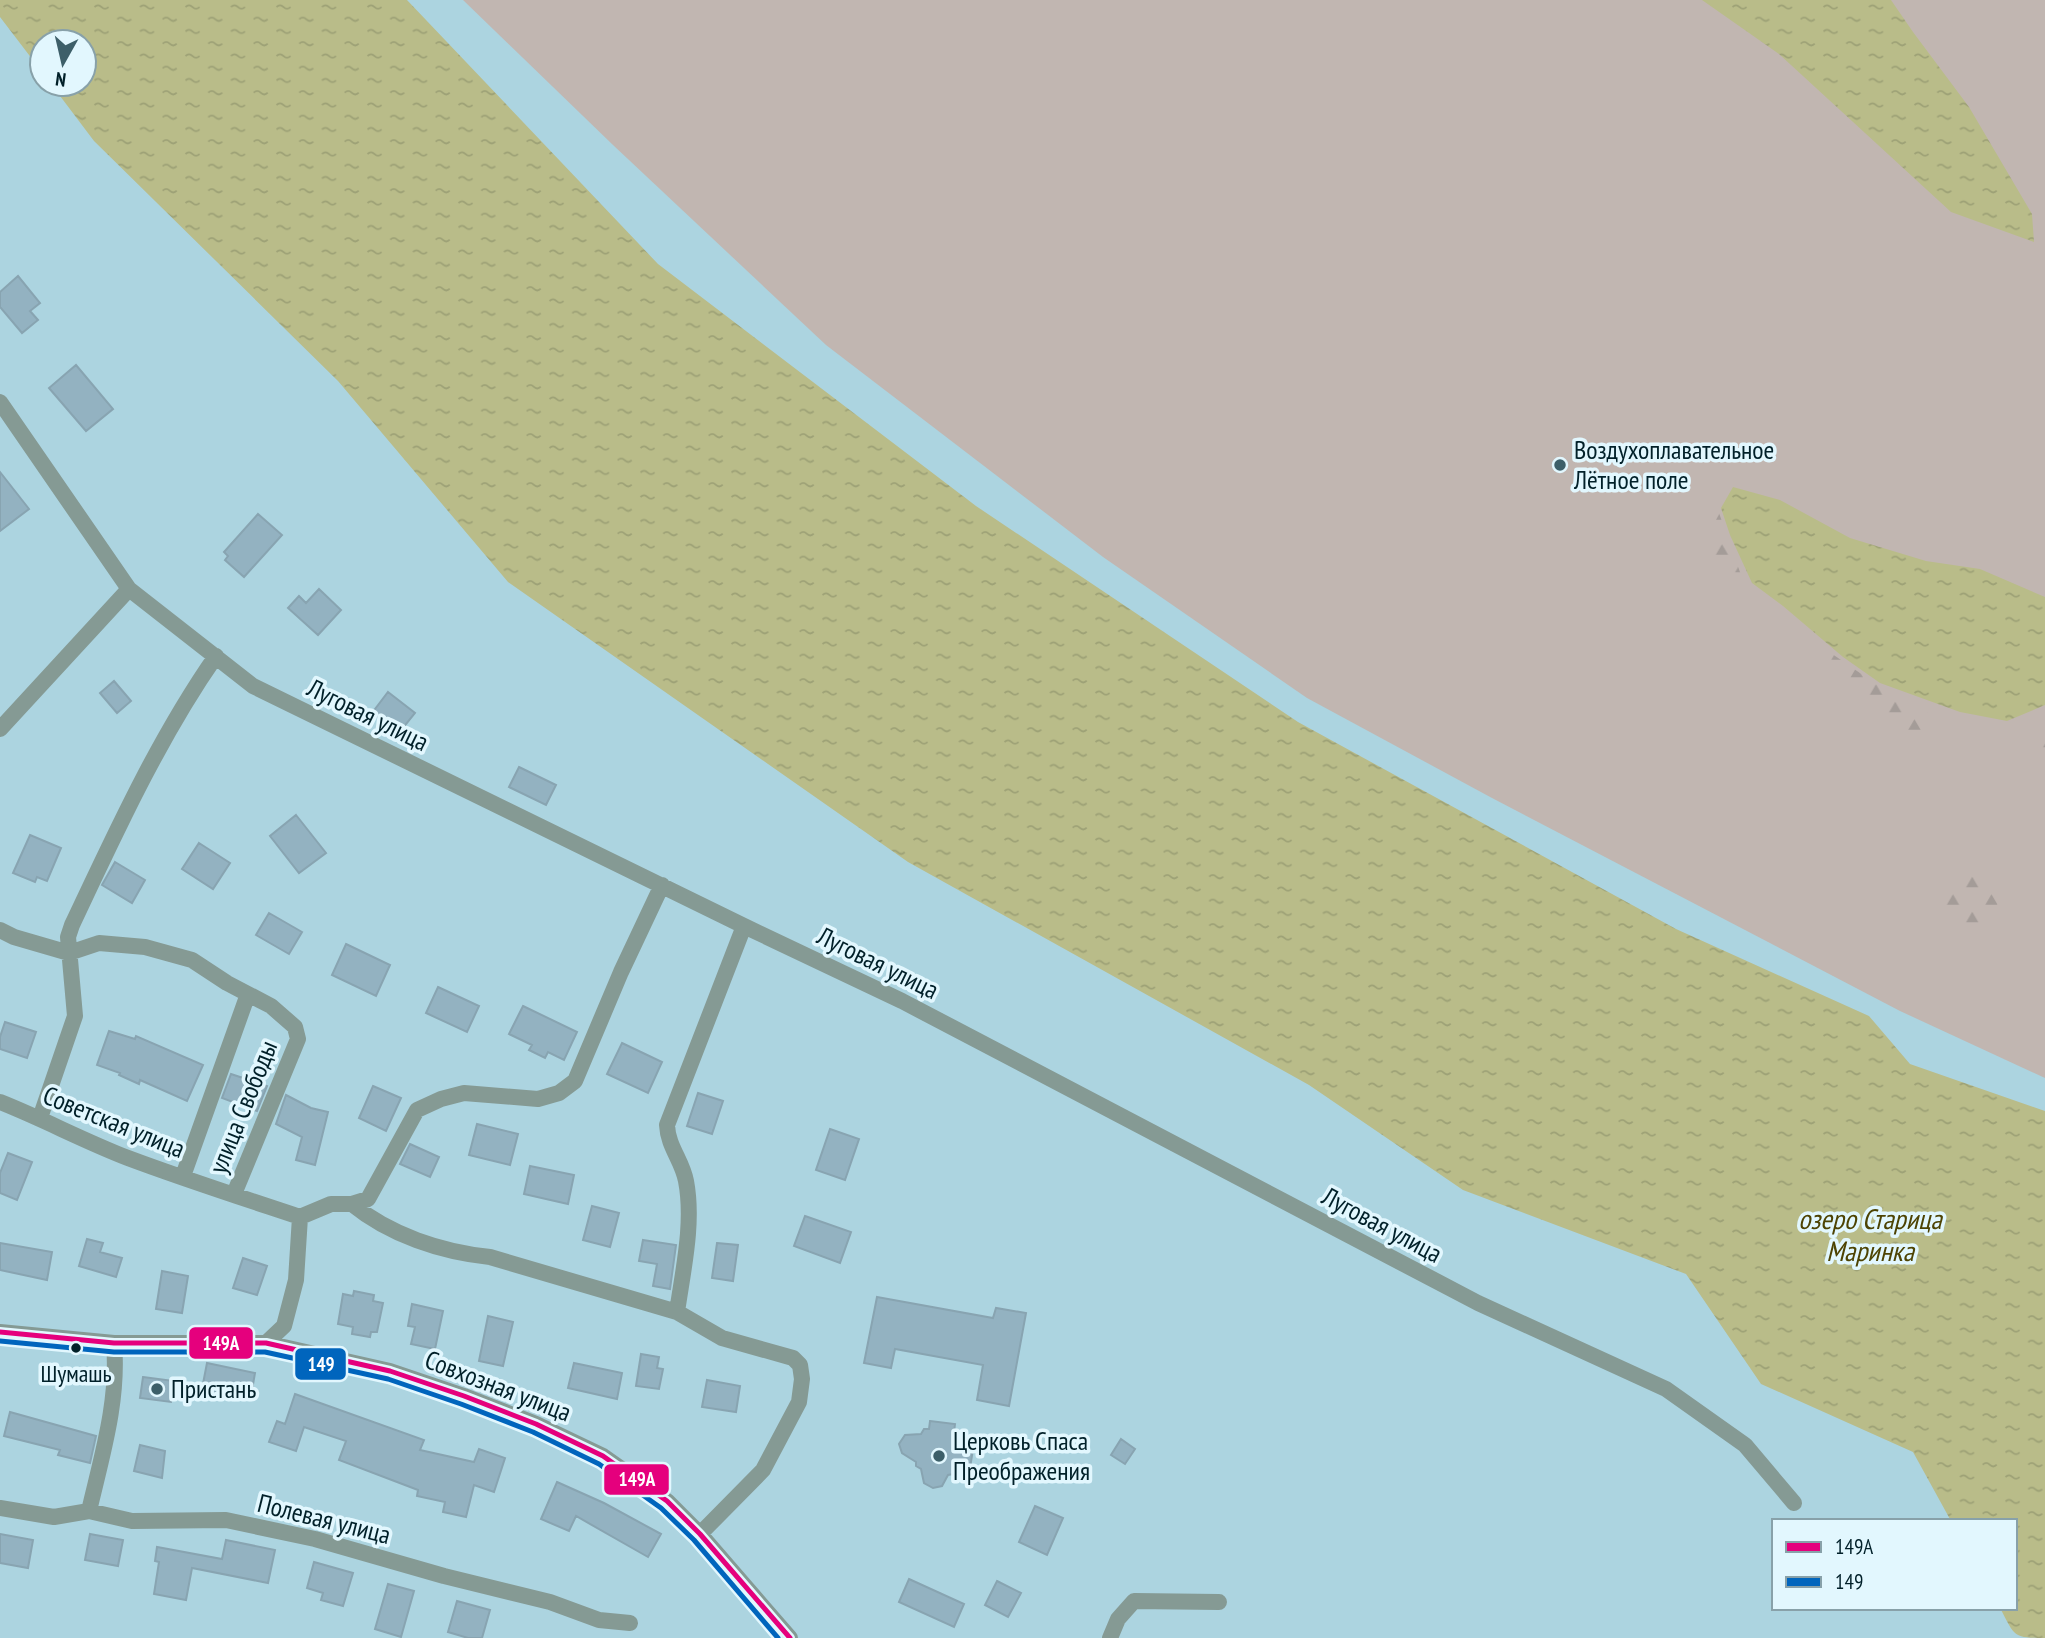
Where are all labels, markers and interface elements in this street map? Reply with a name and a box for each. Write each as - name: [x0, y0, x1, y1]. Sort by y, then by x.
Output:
- north arrow: [28, 28, 98, 98]
- text: N: [54, 67, 67, 92]
- place label: Воздухоплавательное Лётное поле: [1573, 433, 1774, 496]
- marker: Воздухоплавательное Лётное поле: [1552, 457, 1568, 473]
- street label: Луговая улица: [301, 671, 434, 758]
- street label: Луговая улица: [811, 919, 944, 1006]
- street label: улица Свободы: [201, 1036, 284, 1178]
- street label: Советская улица: [38, 1078, 190, 1165]
- street label: Луговая улица: [1316, 1179, 1448, 1270]
- water label: озеро Старица Маринка: [1798, 1200, 1943, 1269]
- line badge: 149А: [188, 1326, 254, 1360]
- text: 149А: [203, 1331, 240, 1355]
- marker: Шумашь: [69, 1341, 83, 1355]
- street label: Совхозная улица: [420, 1343, 576, 1429]
- line badge: 149: [294, 1347, 347, 1381]
- text: 149: [307, 1352, 335, 1376]
- place label: Шумашь: [40, 1358, 112, 1389]
- place label: Пристань: [171, 1372, 256, 1405]
- marker: Пристань: [149, 1381, 165, 1397]
- place label: Церковь Спаса Преображения: [953, 1424, 1090, 1487]
- marker: Церковь Спаса Преображения: [931, 1448, 947, 1464]
- line badge: 149А: [603, 1463, 670, 1496]
- text: 149А: [619, 1467, 656, 1491]
- street label: Полевая улица: [254, 1486, 394, 1551]
- legend: [1772, 1519, 2017, 1610]
- text: 149А: [1835, 1533, 1873, 1560]
- text: 149: [1835, 1568, 1863, 1595]

